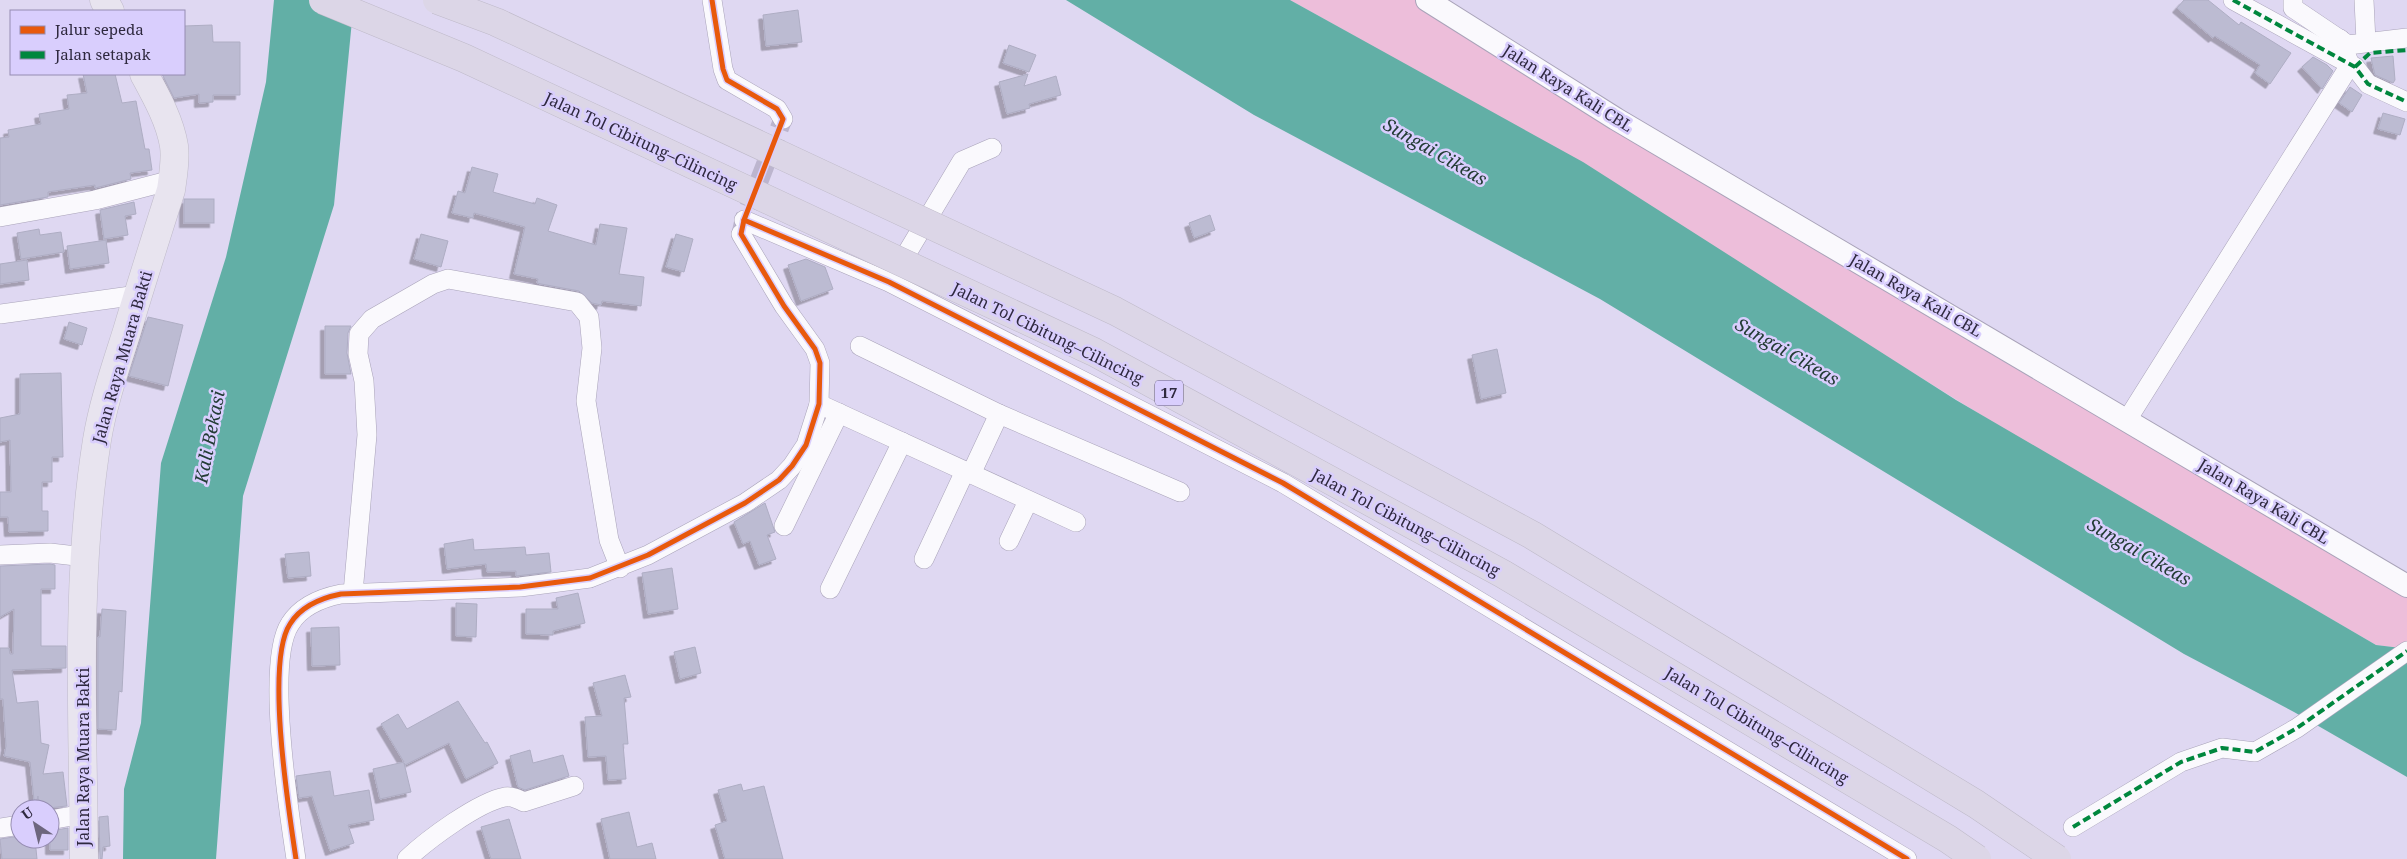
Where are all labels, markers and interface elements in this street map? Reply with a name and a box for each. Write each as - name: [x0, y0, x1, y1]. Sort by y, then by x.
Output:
- legend: [10, 10, 185, 75]
- text: Jalur sepeda: [54, 19, 144, 39]
- street label: Jalan Raya Kali CBL: [1498, 39, 1637, 137]
- text: Jalan setapak: [54, 44, 151, 64]
- street label: Jalan Tol Cibitung–Cilincing: [540, 86, 741, 196]
- water label: Sungai Cikeas: [1379, 112, 1492, 191]
- street label: Jalan Raya Kali CBL: [1845, 248, 1986, 342]
- street label: Jalan Raya Muara Bakti: [87, 268, 157, 447]
- street label: Jalan Tol Cibitung–Cilincing: [948, 277, 1148, 389]
- water label: Sungai Cikeas: [1731, 312, 1844, 391]
- road number: 17: [1155, 380, 1183, 406]
- water label: Kali Bekasi: [188, 388, 230, 486]
- street label: Jalan Raya Kali CBL: [2194, 453, 2334, 549]
- street label: Jalan Tol Cibitung–Cilincing: [1307, 462, 1504, 581]
- water label: Sungai Cikeas: [2083, 512, 2196, 591]
- street label: Jalan Tol Cibitung–Cilincing: [1660, 661, 1853, 789]
- street label: Jalan Raya Muara Bakti: [72, 668, 94, 847]
- north arrow: [10, 799, 60, 849]
- text: U: [18, 802, 37, 824]

